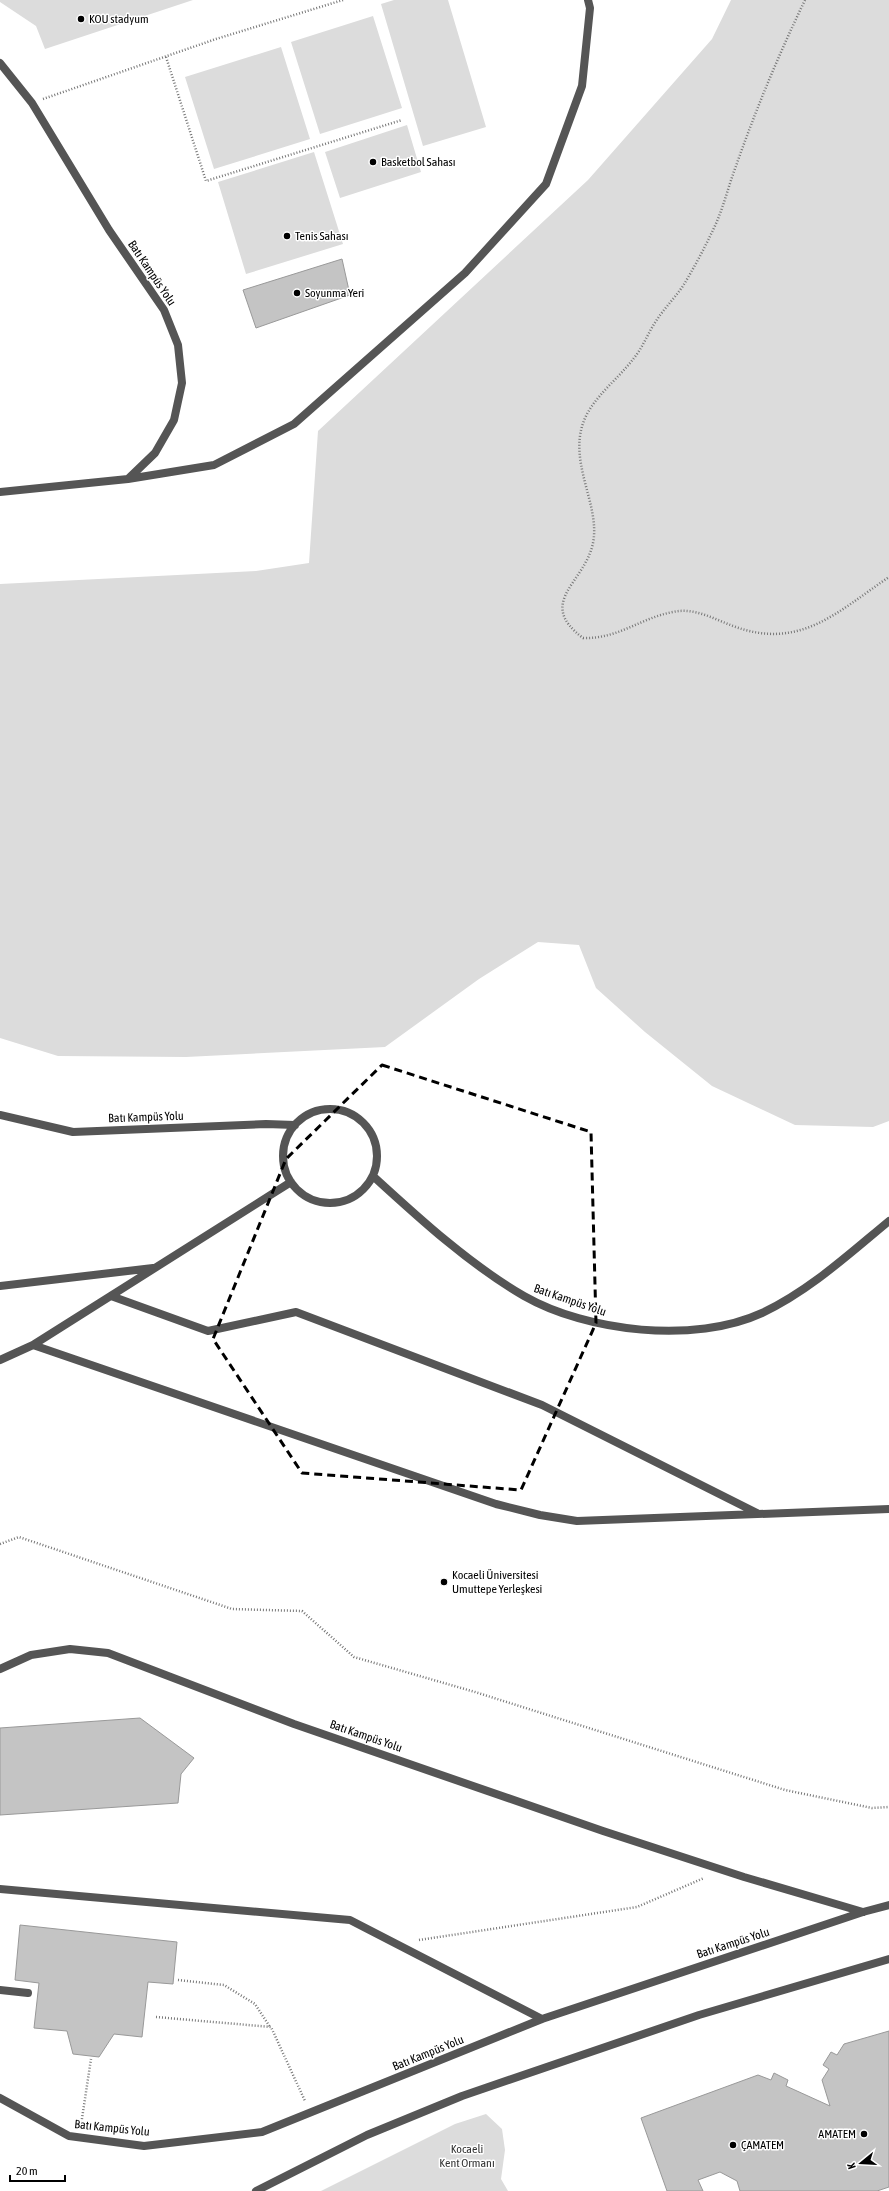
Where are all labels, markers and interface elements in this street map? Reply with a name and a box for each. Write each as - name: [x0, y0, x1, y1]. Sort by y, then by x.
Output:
- place label: KOU stadyum: [89, 12, 149, 26]
- marker: KOU stadyum: [76, 14, 86, 24]
- place label: Basketbol Sahası: [381, 155, 456, 169]
- marker: Basketbol Sahası: [368, 157, 378, 167]
- place label: Tenis Sahası: [295, 229, 348, 243]
- marker: Tenis Sahası: [282, 231, 292, 241]
- street label: Batı Kampüs Yolu: [125, 238, 179, 308]
- place label: Soyunma Yeri: [305, 286, 364, 300]
- marker: Soyunma Yeri: [292, 288, 302, 298]
- street label: Batı Kampüs Yolu: [108, 1109, 184, 1125]
- street label: Batı Kampüs Yolu: [532, 1281, 608, 1319]
- place label: Kocaeli Üniversitesi Umuttepe Yerleşkesi: [452, 1568, 542, 1596]
- marker: Kocaeli Üniversitesi Umuttepe Yerleşkesi: [439, 1577, 449, 1587]
- street label: Batı Kampüs Yolu: [328, 1717, 404, 1755]
- street label: Batı Kampüs Yolu: [695, 1925, 771, 1961]
- street label: Batı Kampüs Yolu: [390, 2032, 466, 2074]
- street label: Batı Kampüs Yolu: [74, 2117, 151, 2139]
- place label: AMATEM: [818, 2127, 856, 2141]
- marker: AMATEM: [859, 2129, 869, 2139]
- place label: ÇAMATEM: [741, 2138, 784, 2152]
- marker: ÇAMATEM: [728, 2140, 738, 2150]
- park label: Kocaeli Kent Ormanı: [439, 2142, 495, 2170]
- north arrow: [841, 2143, 881, 2183]
- scale bar: [10, 2157, 65, 2183]
- text: K: [845, 2161, 858, 2171]
- text: 20 m: [16, 2164, 38, 2178]

